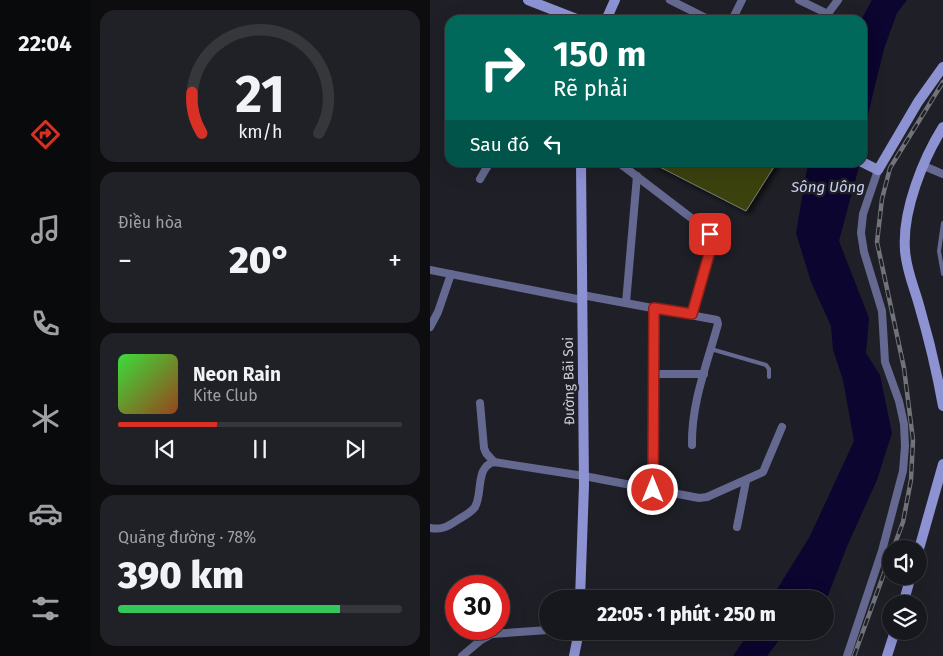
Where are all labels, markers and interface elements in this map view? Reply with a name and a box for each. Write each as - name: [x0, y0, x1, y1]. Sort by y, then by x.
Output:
- text: 22:04: [18, 30, 72, 57]
- text: 150 m: [553, 33, 646, 75]
- icon: right: [470, 35, 535, 100]
- text: 21: [235, 63, 285, 126]
- text: Rẽ phải: [553, 75, 628, 102]
- icon: directions: [28, 117, 63, 152]
- text: km/h: [238, 121, 282, 143]
- icon: left: [539, 130, 567, 158]
- text: Sau đó: [470, 133, 529, 156]
- water label: Sông Uông: [790, 178, 865, 196]
- icon: music: [28, 212, 63, 247]
- text: Điều hòa: [118, 213, 183, 232]
- pin: [689, 213, 731, 255]
- icon: arrive: [696, 220, 724, 248]
- text: 20°: [229, 237, 291, 283]
- text: −: [118, 244, 132, 277]
- text: +: [388, 244, 402, 277]
- icon: phone: [28, 306, 63, 341]
- street label: Đường Bãi Soi: [560, 337, 578, 425]
- text: Neon Rain: [193, 363, 281, 386]
- text: Kite Club: [193, 386, 258, 405]
- icon: climate: [28, 401, 63, 436]
- icon: previous: [151, 435, 179, 463]
- icon: pause: [246, 435, 274, 463]
- icon: next: [341, 435, 369, 463]
- position arrow: [626, 463, 678, 515]
- icon: car: [28, 496, 63, 531]
- text: Quãng đường · 78%: [118, 528, 256, 547]
- map controls: [882, 540, 927, 640]
- button: sound: [882, 540, 927, 585]
- text: 390 km: [118, 552, 244, 598]
- speed limit sign: 30: [445, 575, 510, 640]
- icon: filters: [28, 591, 63, 626]
- button: layers: [882, 595, 927, 640]
- text: 22:05 · 1 phút · 250 m: [597, 603, 776, 626]

